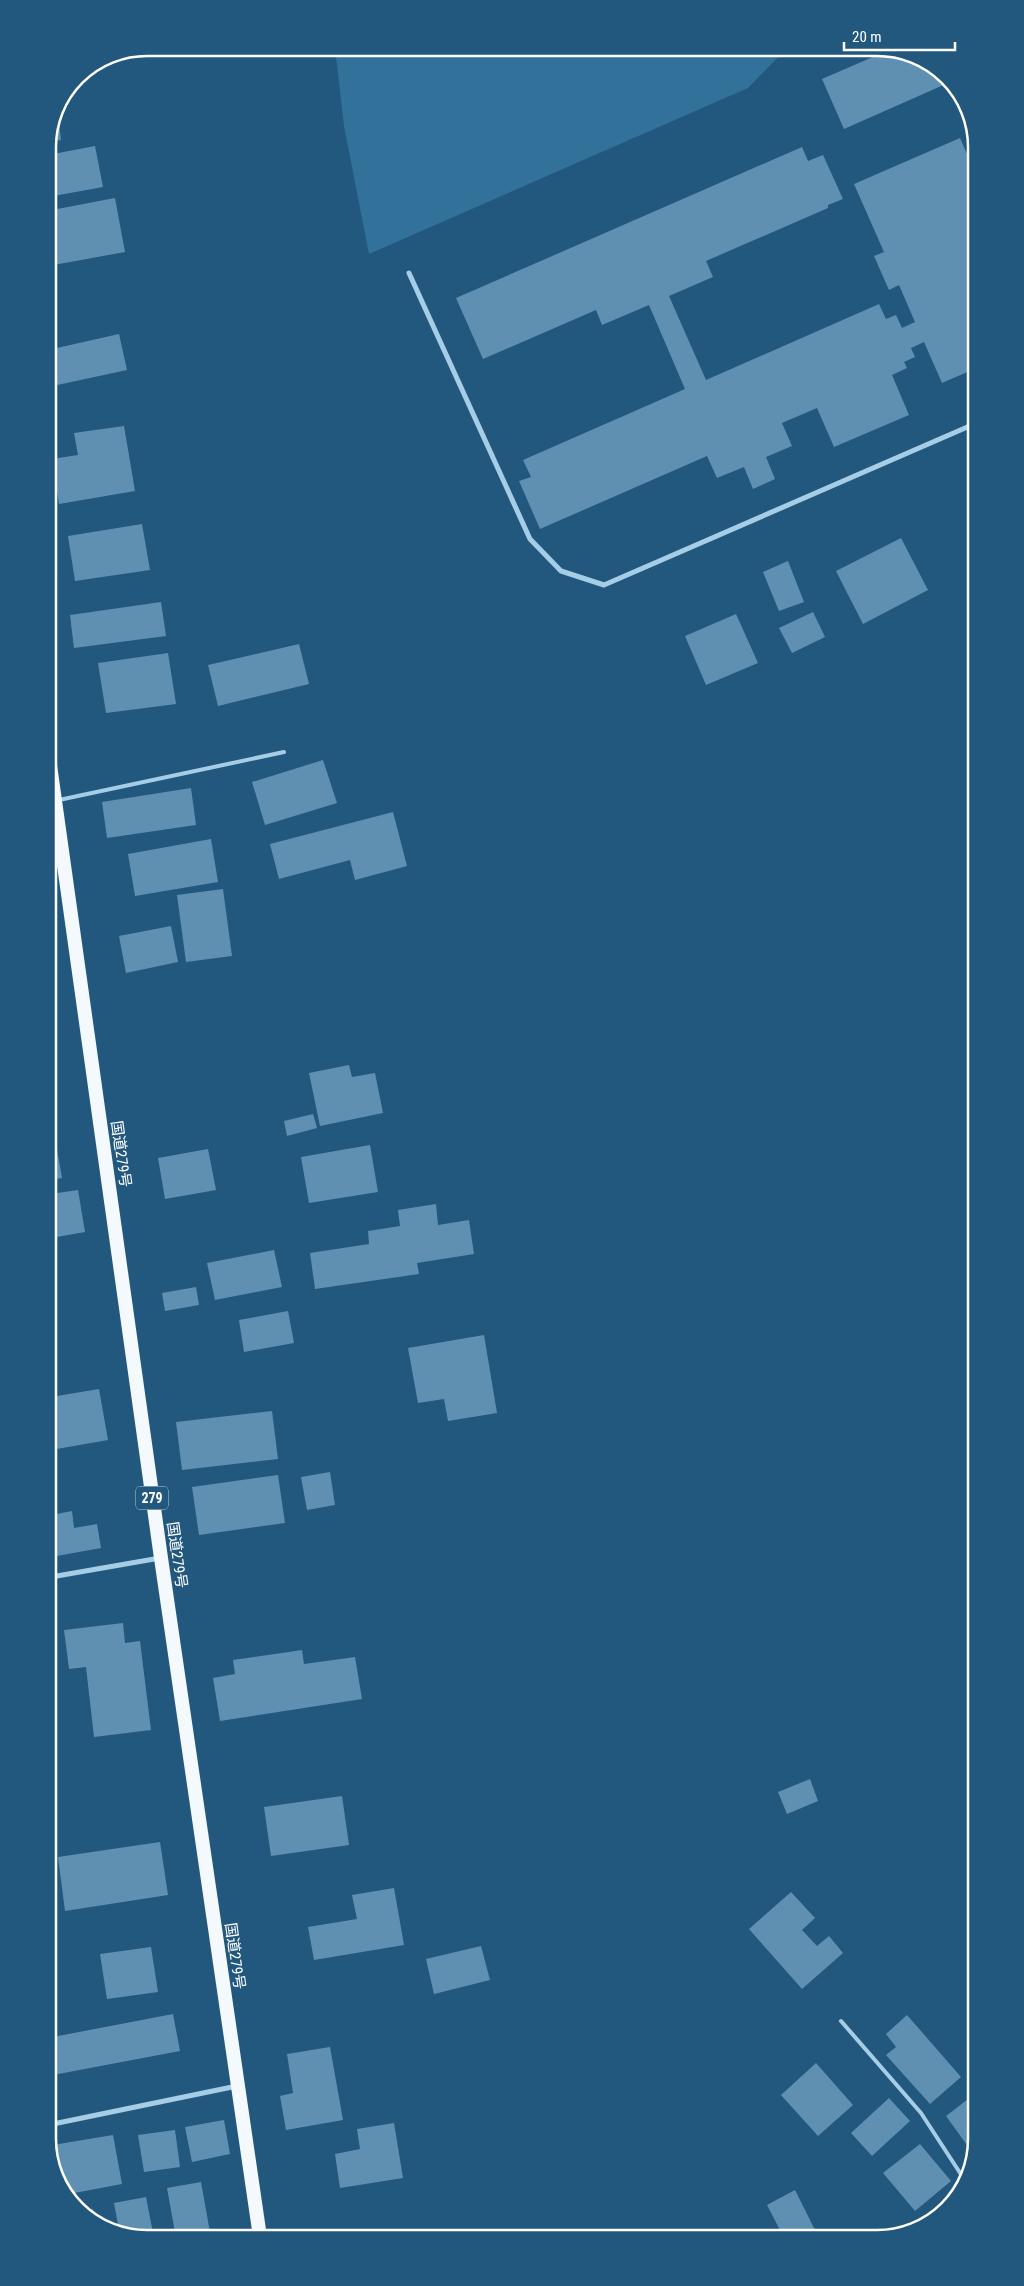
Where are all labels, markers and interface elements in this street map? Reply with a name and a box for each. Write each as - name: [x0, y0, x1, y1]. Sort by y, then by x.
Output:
- scale bar: [844, 20, 955, 52]
- text: 20 m: [852, 28, 882, 46]
- street label: 国道279号: [107, 1119, 135, 1189]
- road number: 279: [136, 1486, 168, 1510]
- street label: 国道279号: [163, 1520, 191, 1590]
- street label: 国道279号: [221, 1921, 249, 1991]

